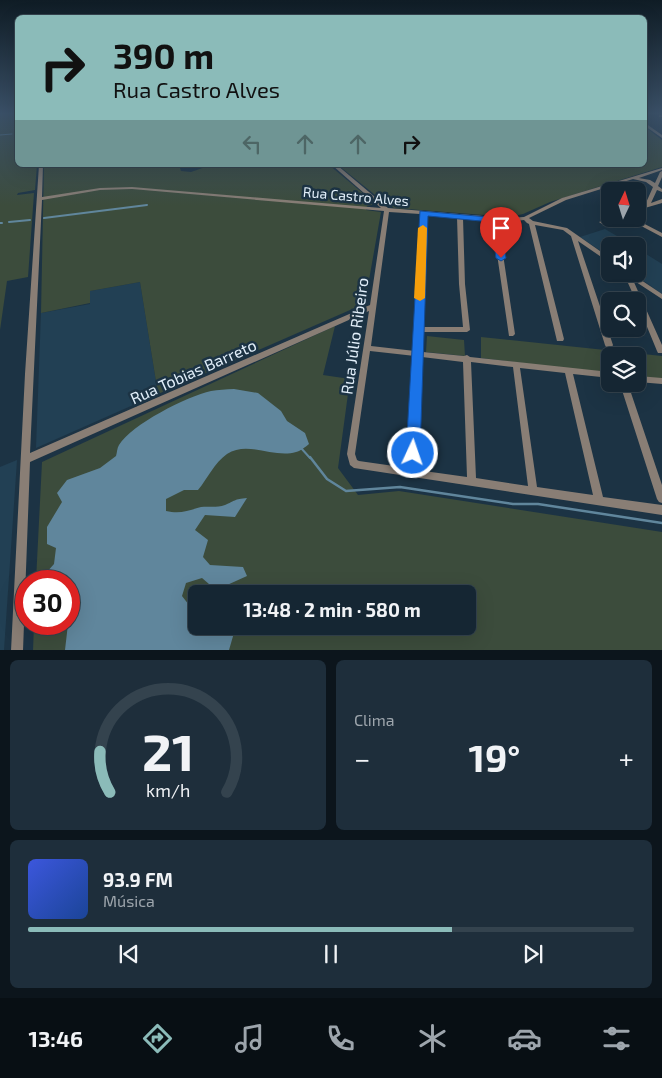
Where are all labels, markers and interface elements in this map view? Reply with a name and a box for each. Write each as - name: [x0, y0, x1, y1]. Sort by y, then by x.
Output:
- text: 390 m: [113, 34, 214, 76]
- icon: right: [30, 35, 95, 100]
- text: Rua Castro Alves: [113, 76, 280, 102]
- icon: left: [238, 130, 266, 158]
- icon: ahead: [291, 130, 319, 158]
- icon: ahead: [344, 130, 372, 158]
- icon: right: [397, 130, 425, 158]
- north arrow: [601, 182, 646, 228]
- map controls: [601, 182, 646, 392]
- street label: Rua Castro Alves: [302, 183, 410, 209]
- pin: [480, 207, 522, 258]
- icon: arrive: [487, 214, 515, 242]
- button: sound: [601, 237, 646, 282]
- street label: Rua Júlio Ribeiro: [336, 276, 372, 396]
- button: search: [601, 292, 646, 337]
- street label: Rua Tobias Barreto: [127, 335, 259, 407]
- button: layers: [601, 347, 646, 392]
- position arrow: [386, 426, 438, 478]
- speed limit sign: 30: [15, 570, 80, 635]
- text: 13:48 · 2 min · 580 m: [243, 598, 421, 621]
- text: Clima: [354, 710, 395, 729]
- text: 21: [142, 719, 194, 781]
- text: 19°: [469, 734, 520, 780]
- text: −: [354, 741, 370, 775]
- text: +: [619, 741, 634, 775]
- text: km/h: [146, 779, 190, 801]
- text: 93.9 FM: [103, 868, 173, 891]
- text: Música: [103, 891, 155, 910]
- icon: previous: [115, 940, 143, 968]
- icon: pause: [317, 940, 345, 968]
- icon: next: [519, 940, 547, 968]
- icon: directions: [140, 1021, 175, 1056]
- icon: music: [232, 1021, 267, 1056]
- icon: phone: [323, 1021, 358, 1056]
- icon: climate: [415, 1021, 450, 1056]
- icon: car: [507, 1021, 542, 1056]
- icon: filters: [599, 1021, 634, 1056]
- text: 13:46: [28, 1025, 83, 1051]

